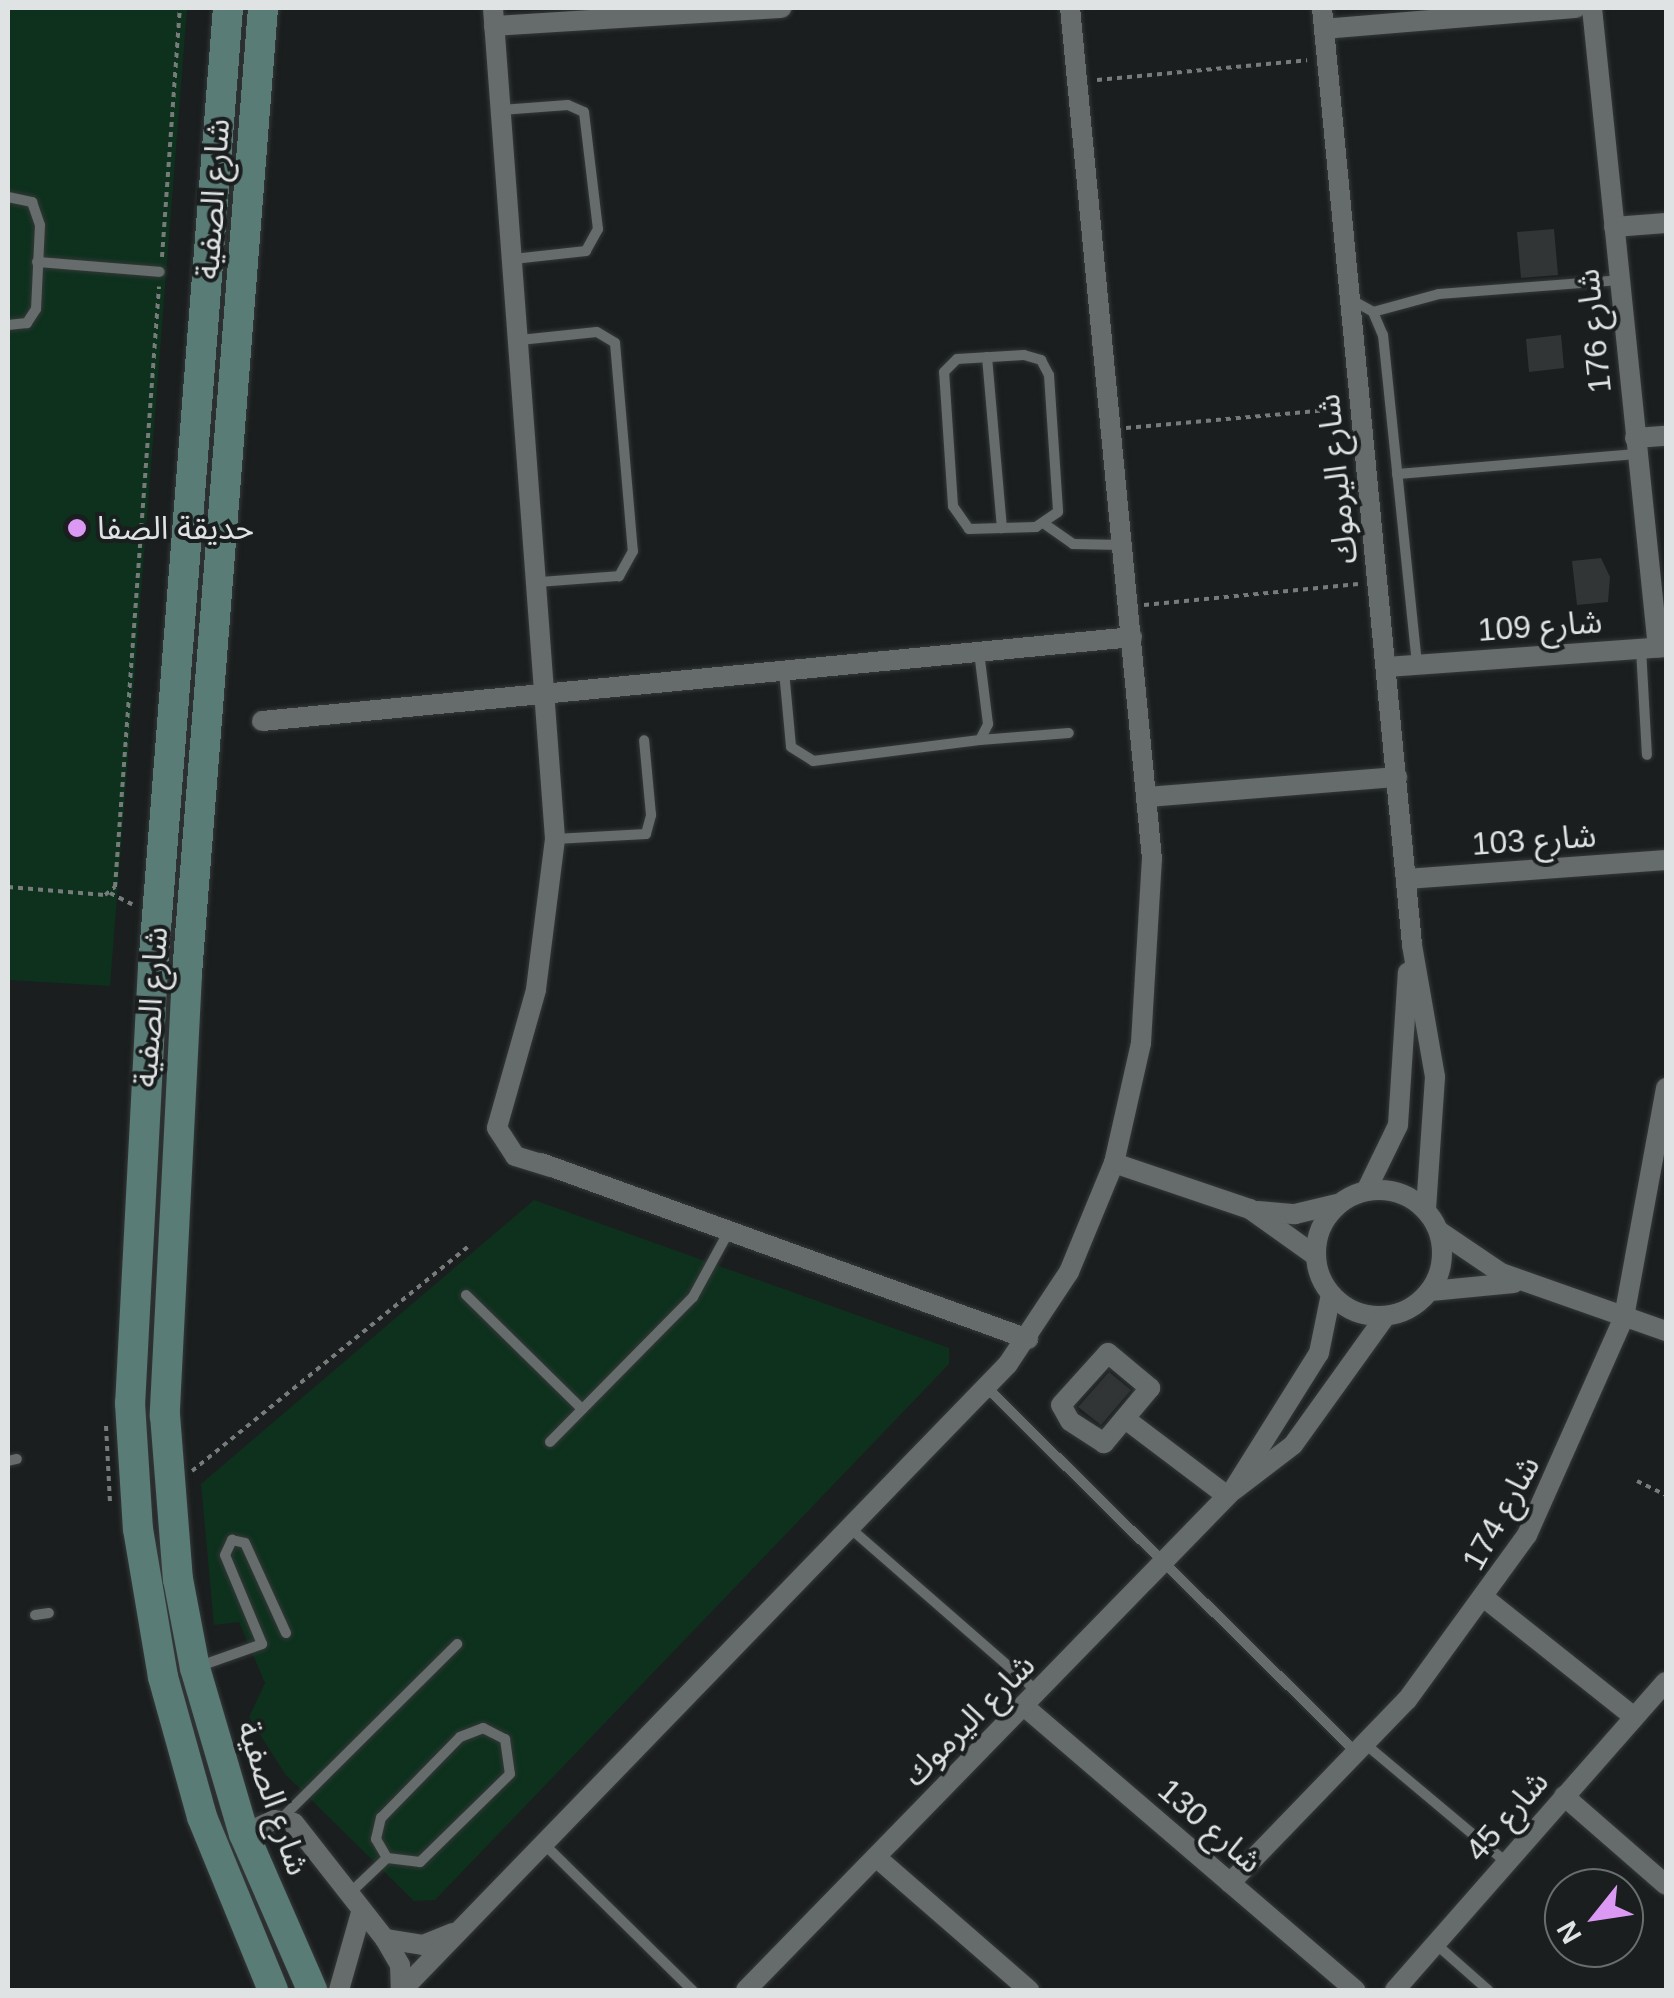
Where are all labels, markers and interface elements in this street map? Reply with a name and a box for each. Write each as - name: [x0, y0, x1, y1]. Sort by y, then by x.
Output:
- street label: شارع الصفية: [188, 117, 238, 281]
- street label: شارع 176: [1568, 267, 1620, 395]
- street label: شارع اليرموك: [1309, 392, 1365, 566]
- place label: حديقة الصفا: [97, 509, 254, 547]
- marker: حديقة الصفا: [66, 517, 88, 539]
- street label: شارع 109: [1476, 602, 1604, 650]
- street label: شارع 103: [1470, 816, 1598, 864]
- street label: شارع الصفية: [126, 925, 176, 1089]
- street label: شارع 174: [1454, 1449, 1548, 1577]
- street label: شارع اليرموك: [895, 1646, 1043, 1794]
- street label: شارع الصفية: [229, 1716, 317, 1880]
- street label: شارع 45: [1457, 1763, 1557, 1869]
- street label: شارع 130: [1150, 1771, 1270, 1881]
- north arrow: [1544, 1868, 1644, 1968]
- text: N: [1551, 1916, 1588, 1949]

